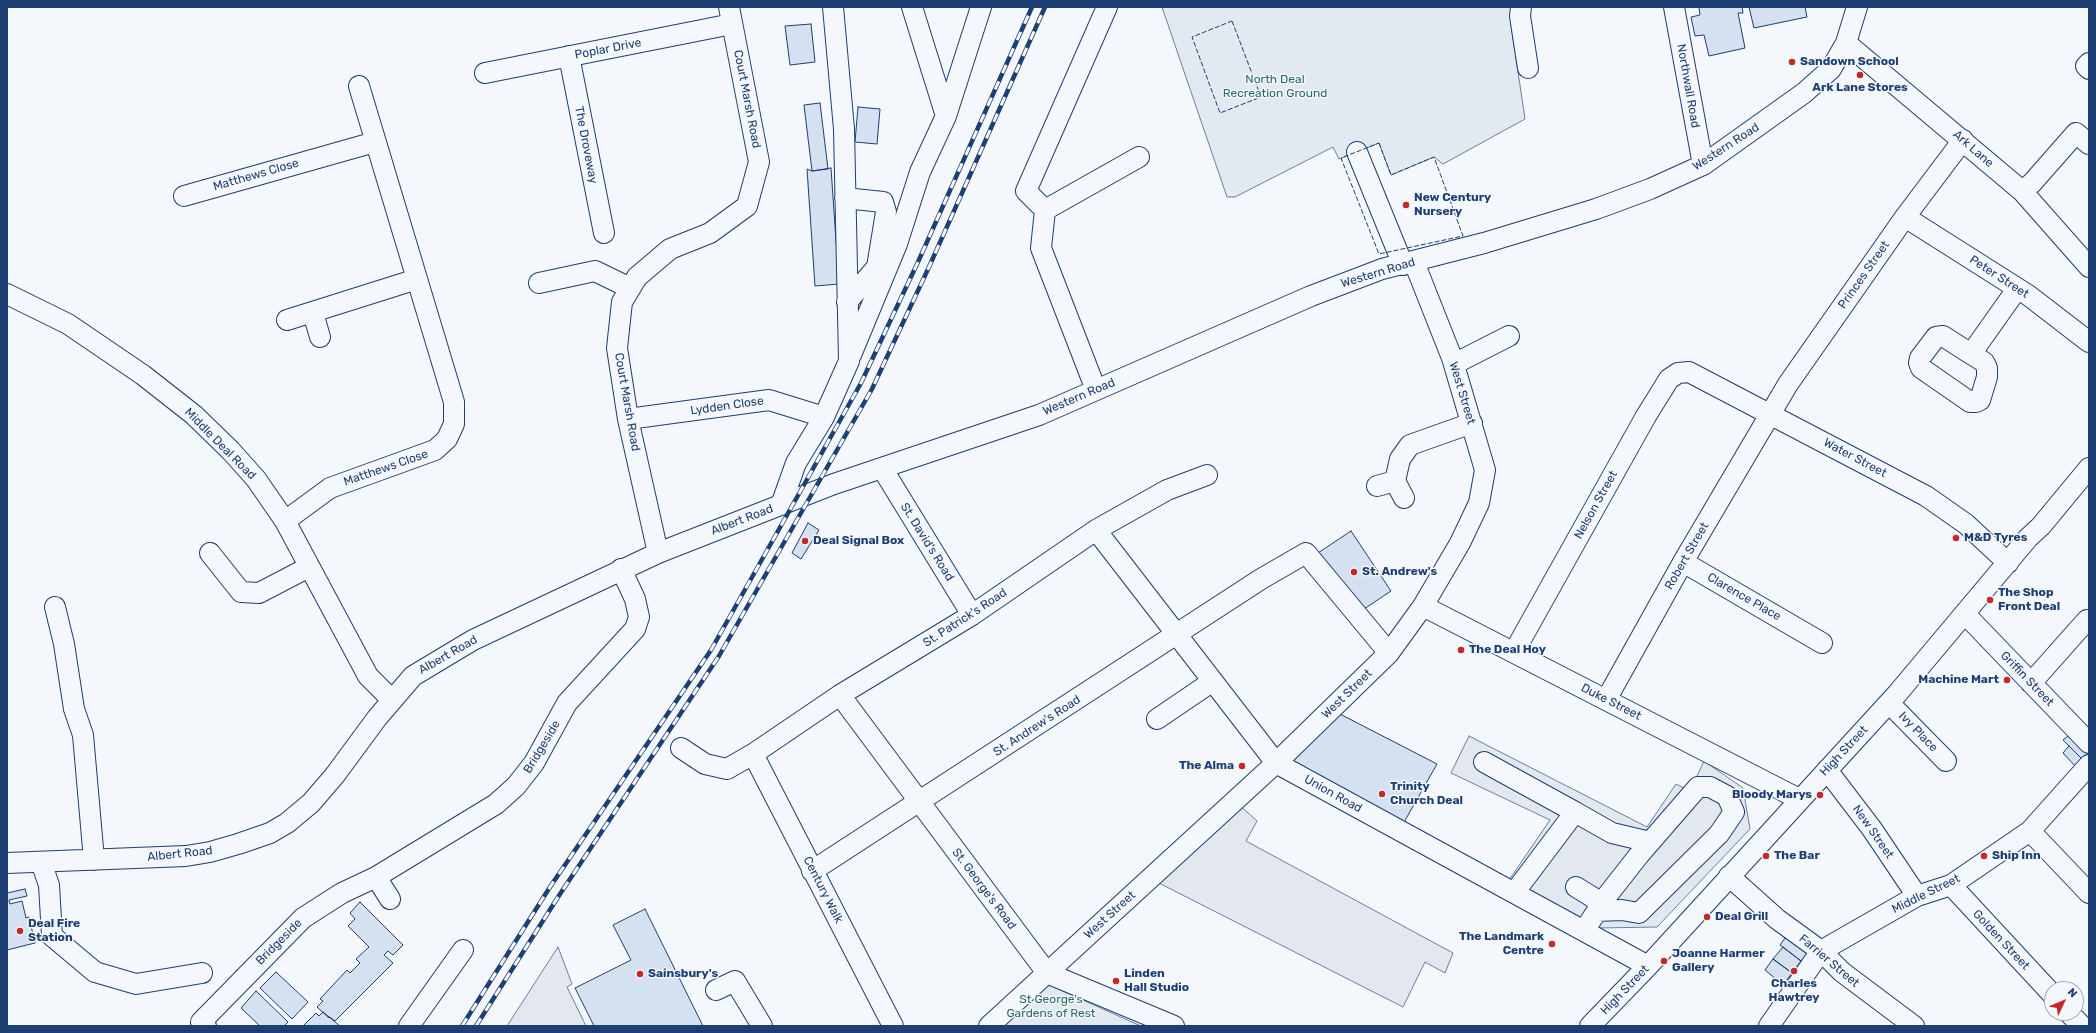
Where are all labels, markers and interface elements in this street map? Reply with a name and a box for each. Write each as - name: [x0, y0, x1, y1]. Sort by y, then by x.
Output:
- street label: Poplar Drive: [573, 35, 643, 63]
- street label: Northwall Road: [1674, 43, 1702, 129]
- street label: Court Marsh Road: [730, 49, 764, 149]
- place label: Sandown School: [1800, 55, 1899, 69]
- marker: Sandown School: [1787, 57, 1797, 67]
- marker: Ark Lane Stores: [1855, 70, 1865, 80]
- park label: North Deal Recreation Ground: [1223, 73, 1327, 101]
- place label: Ark Lane Stores: [1812, 81, 1908, 95]
- street label: The Droveway: [571, 105, 601, 185]
- street label: Western Road: [1690, 120, 1762, 174]
- street label: Ark Lane: [1950, 127, 1996, 171]
- street label: Matthews Close: [211, 156, 301, 194]
- place label: New Century Nursery: [1414, 191, 1491, 219]
- marker: New Century Nursery: [1401, 200, 1411, 210]
- street label: Princes Street: [1835, 238, 1893, 312]
- street label: Peter Street: [1967, 252, 2031, 302]
- street label: Western Road: [1339, 255, 1417, 291]
- street label: Court Marsh Road: [611, 352, 643, 452]
- street label: West Street: [1446, 360, 1478, 426]
- street label: Western Road: [1041, 375, 1117, 419]
- street label: Lydden Close: [689, 394, 765, 418]
- street label: Middle Deal Road: [181, 405, 259, 483]
- street label: Water Street: [1821, 435, 1889, 481]
- street label: Matthews Close: [342, 447, 430, 489]
- street label: Nelson Street: [1571, 468, 1621, 542]
- street label: St. David's Road: [897, 500, 957, 584]
- street label: Albert Road: [709, 502, 775, 538]
- street label: Robert Street: [1662, 520, 1712, 592]
- place label: M&D Tyres: [1964, 531, 2027, 545]
- marker: M&D Tyres: [1951, 533, 1961, 543]
- place label: Deal Signal Box: [813, 534, 904, 548]
- marker: Deal Signal Box: [800, 536, 810, 546]
- place label: St. Andrew's: [1362, 565, 1437, 579]
- marker: St. Andrew's: [1349, 567, 1359, 577]
- street label: Clarence Place: [1705, 570, 1783, 624]
- street label: St. Patrick's Road: [920, 586, 1010, 650]
- place label: The Shop Front Deal: [1998, 586, 2060, 614]
- marker: The Shop Front Deal: [1985, 595, 1995, 605]
- street label: Albert Road: [416, 632, 480, 678]
- place label: The Deal Hoy: [1469, 643, 1546, 657]
- marker: The Deal Hoy: [1456, 645, 1466, 655]
- street label: Griffin Street: [1997, 649, 2057, 709]
- street label: West Street: [1319, 666, 1375, 722]
- place label: Machine Mart: [1918, 673, 1999, 687]
- marker: Machine Mart: [2002, 675, 2012, 685]
- street label: Duke Street: [1578, 681, 1644, 723]
- street label: St. Andrew's Road: [991, 692, 1083, 760]
- street label: Ivy Place: [1895, 709, 1941, 755]
- street label: Bridgeside: [521, 718, 563, 776]
- street label: High Street: [1817, 723, 1871, 779]
- place label: The Alma: [1179, 759, 1234, 773]
- marker: The Alma: [1237, 761, 1247, 771]
- street label: Union Road: [1301, 772, 1365, 816]
- place label: Trinity Church Deal: [1390, 780, 1463, 808]
- place label: Bloody Marys: [1732, 788, 1812, 802]
- marker: Trinity Church Deal: [1377, 789, 1387, 799]
- marker: Bloody Marys: [1815, 790, 1825, 800]
- street label: New Street: [1849, 802, 1897, 862]
- street label: Albert Road: [147, 843, 213, 865]
- street label: St. George's Road: [949, 846, 1019, 932]
- place label: The Bar: [1774, 849, 1820, 863]
- place label: Ship Inn: [1992, 849, 2041, 863]
- marker: The Bar: [1761, 851, 1771, 861]
- marker: Ship Inn: [1979, 851, 1989, 861]
- street label: Century Walk: [800, 854, 846, 926]
- street label: Middle Street: [1890, 871, 1962, 917]
- street label: West Street: [1081, 888, 1139, 942]
- street label: Golden Street: [1970, 907, 2032, 973]
- place label: Deal Grill: [1715, 910, 1768, 924]
- marker: Deal Grill: [1702, 912, 1712, 922]
- street label: Bridgeside: [253, 916, 305, 968]
- place label: Deal Fire Station: [28, 917, 80, 945]
- marker: Deal Fire Station: [15, 926, 25, 936]
- place label: The Landmark Centre: [1459, 930, 1544, 958]
- street label: Farrier Street: [1796, 932, 1862, 990]
- marker: The Landmark Centre: [1547, 939, 1557, 949]
- place label: Joanne Harmer Gallery: [1672, 947, 1765, 975]
- marker: Joanne Harmer Gallery: [1659, 956, 1669, 966]
- street label: High Street: [1598, 962, 1652, 1018]
- marker: Charles Hawtrey: [1789, 966, 1799, 976]
- place label: Sainsbury's: [648, 967, 718, 981]
- place label: Linden Hall Studio: [1124, 967, 1189, 995]
- marker: Sainsbury's: [635, 969, 645, 979]
- marker: Linden Hall Studio: [1111, 976, 1121, 986]
- place label: Charles Hawtrey: [1769, 977, 1819, 1005]
- north arrow: [2044, 981, 2084, 1021]
- text: N: [2065, 986, 2080, 1000]
- park label: St George's Gardens of Rest: [1006, 993, 1096, 1021]

